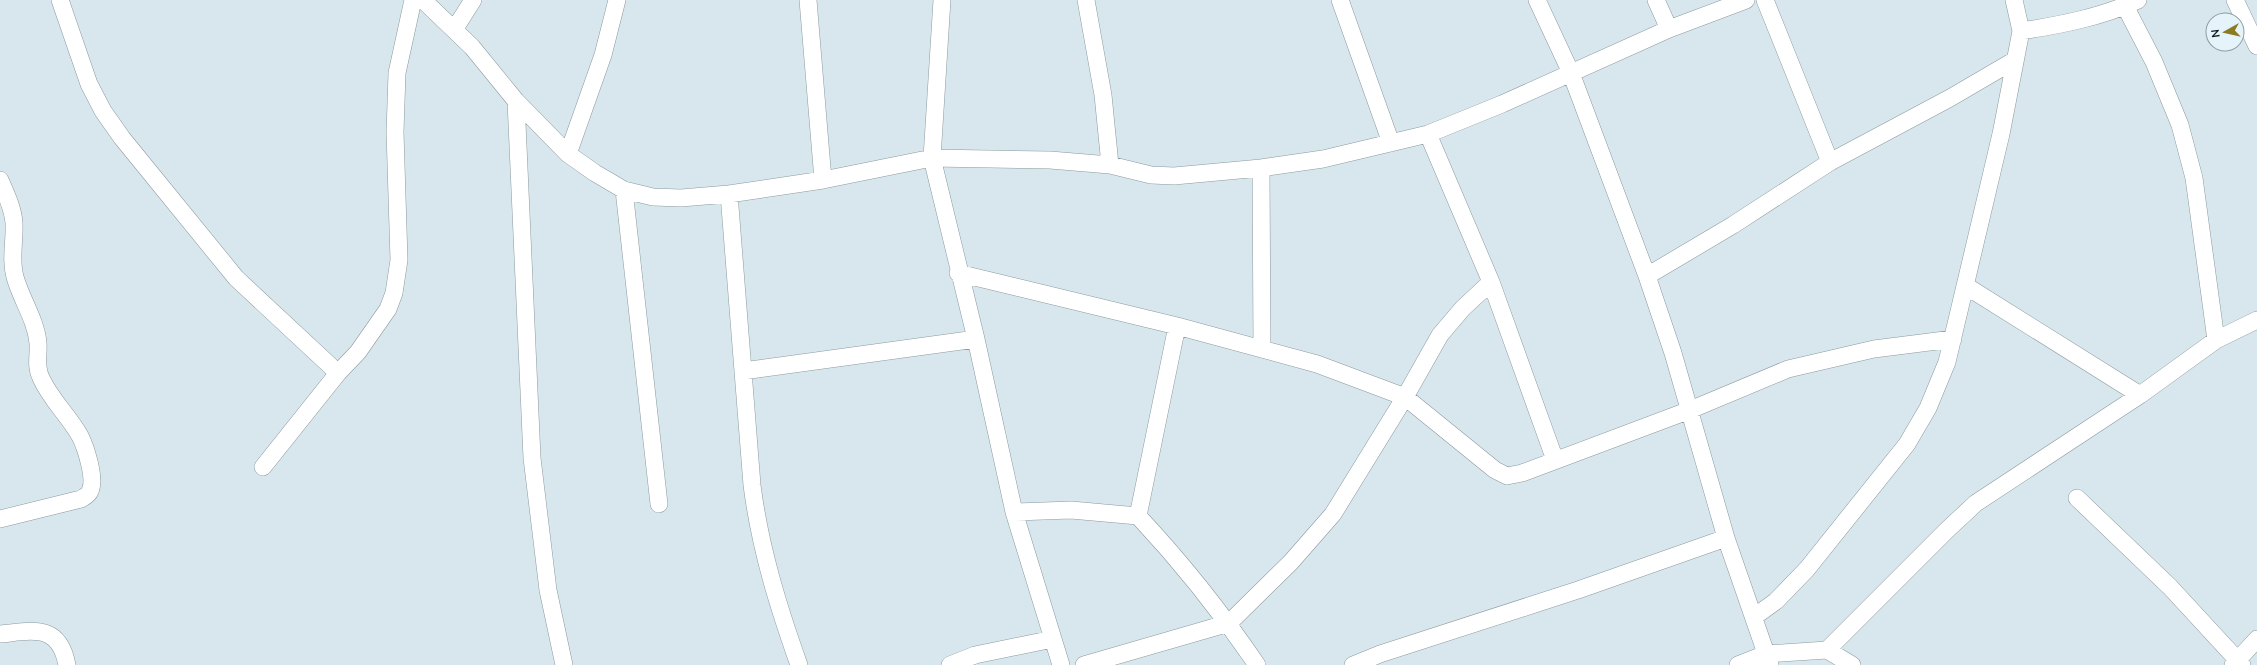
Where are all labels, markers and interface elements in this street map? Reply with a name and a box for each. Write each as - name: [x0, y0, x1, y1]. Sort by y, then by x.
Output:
- north arrow: [2205, 12, 2245, 52]
- text: N: [2208, 28, 2224, 38]

